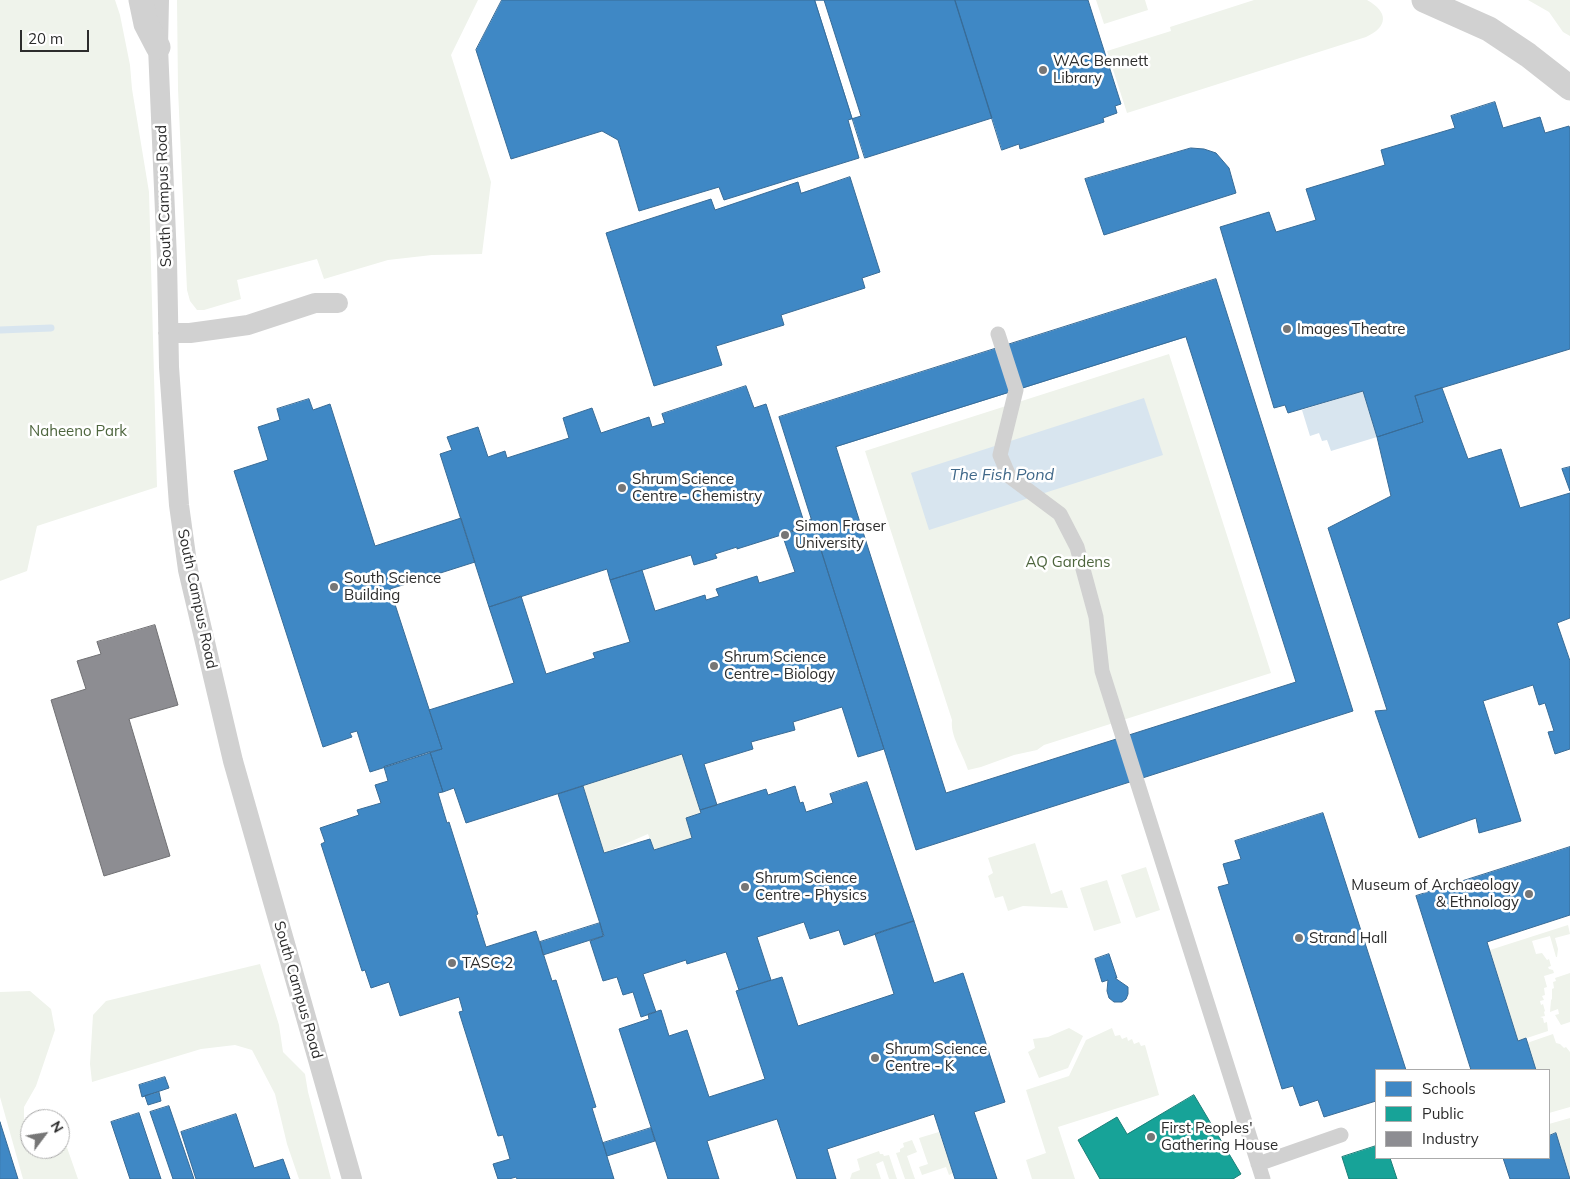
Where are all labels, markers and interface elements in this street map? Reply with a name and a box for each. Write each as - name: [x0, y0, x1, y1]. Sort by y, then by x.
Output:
- scale bar: [22, 20, 91, 52]
- text: 20 m: [28, 29, 63, 48]
- place label: WAC Bennett Library: [1053, 52, 1148, 87]
- marker: WAC Bennett Library: [1037, 64, 1049, 76]
- street label: South Campus Road: [153, 124, 175, 268]
- place label: Images Theatre: [1297, 320, 1405, 338]
- marker: Images Theatre: [1281, 323, 1293, 335]
- park label: Naheeno Park: [29, 422, 127, 440]
- water label: The Fish Pond: [950, 465, 1054, 485]
- place label: Shrum Science Centre - Chemistry: [632, 470, 762, 505]
- marker: Shrum Science Centre - Chemistry: [616, 482, 628, 494]
- place label: Simon Fraser University: [795, 517, 886, 552]
- street label: South Campus Road: [173, 527, 221, 671]
- marker: Simon Fraser University: [779, 529, 791, 541]
- park label: AQ Gardens: [1025, 553, 1111, 571]
- place label: South Science Building: [344, 569, 441, 604]
- marker: South Science Building: [328, 581, 340, 593]
- place label: Shrum Science Centre - Biology: [724, 648, 835, 683]
- marker: Shrum Science Centre - Biology: [708, 660, 720, 672]
- place label: Shrum Science Centre - Physics: [755, 869, 867, 904]
- place label: Museum of Archaeology & Ethnology: [1351, 876, 1519, 911]
- marker: Shrum Science Centre - Physics: [739, 881, 751, 893]
- marker: Museum of Archaeology & Ethnology: [1523, 888, 1535, 900]
- street label: South Campus Road: [270, 919, 326, 1061]
- place label: Strand Hall: [1309, 929, 1387, 947]
- marker: Strand Hall: [1293, 932, 1305, 944]
- place label: TASC 2: [462, 954, 513, 972]
- marker: TASC 2: [446, 957, 458, 969]
- place label: Shrum Science Centre - K: [885, 1040, 987, 1075]
- marker: Shrum Science Centre - K: [869, 1052, 881, 1064]
- legend: [1375, 1069, 1550, 1159]
- text: Schools: [1422, 1079, 1476, 1098]
- text: Public: [1422, 1104, 1464, 1123]
- north arrow: [20, 1109, 70, 1159]
- text: N: [47, 1118, 67, 1136]
- place label: First Peoples' Gathering House: [1161, 1119, 1278, 1154]
- text: Industry: [1422, 1129, 1479, 1148]
- marker: First Peoples' Gathering House: [1145, 1131, 1157, 1143]

